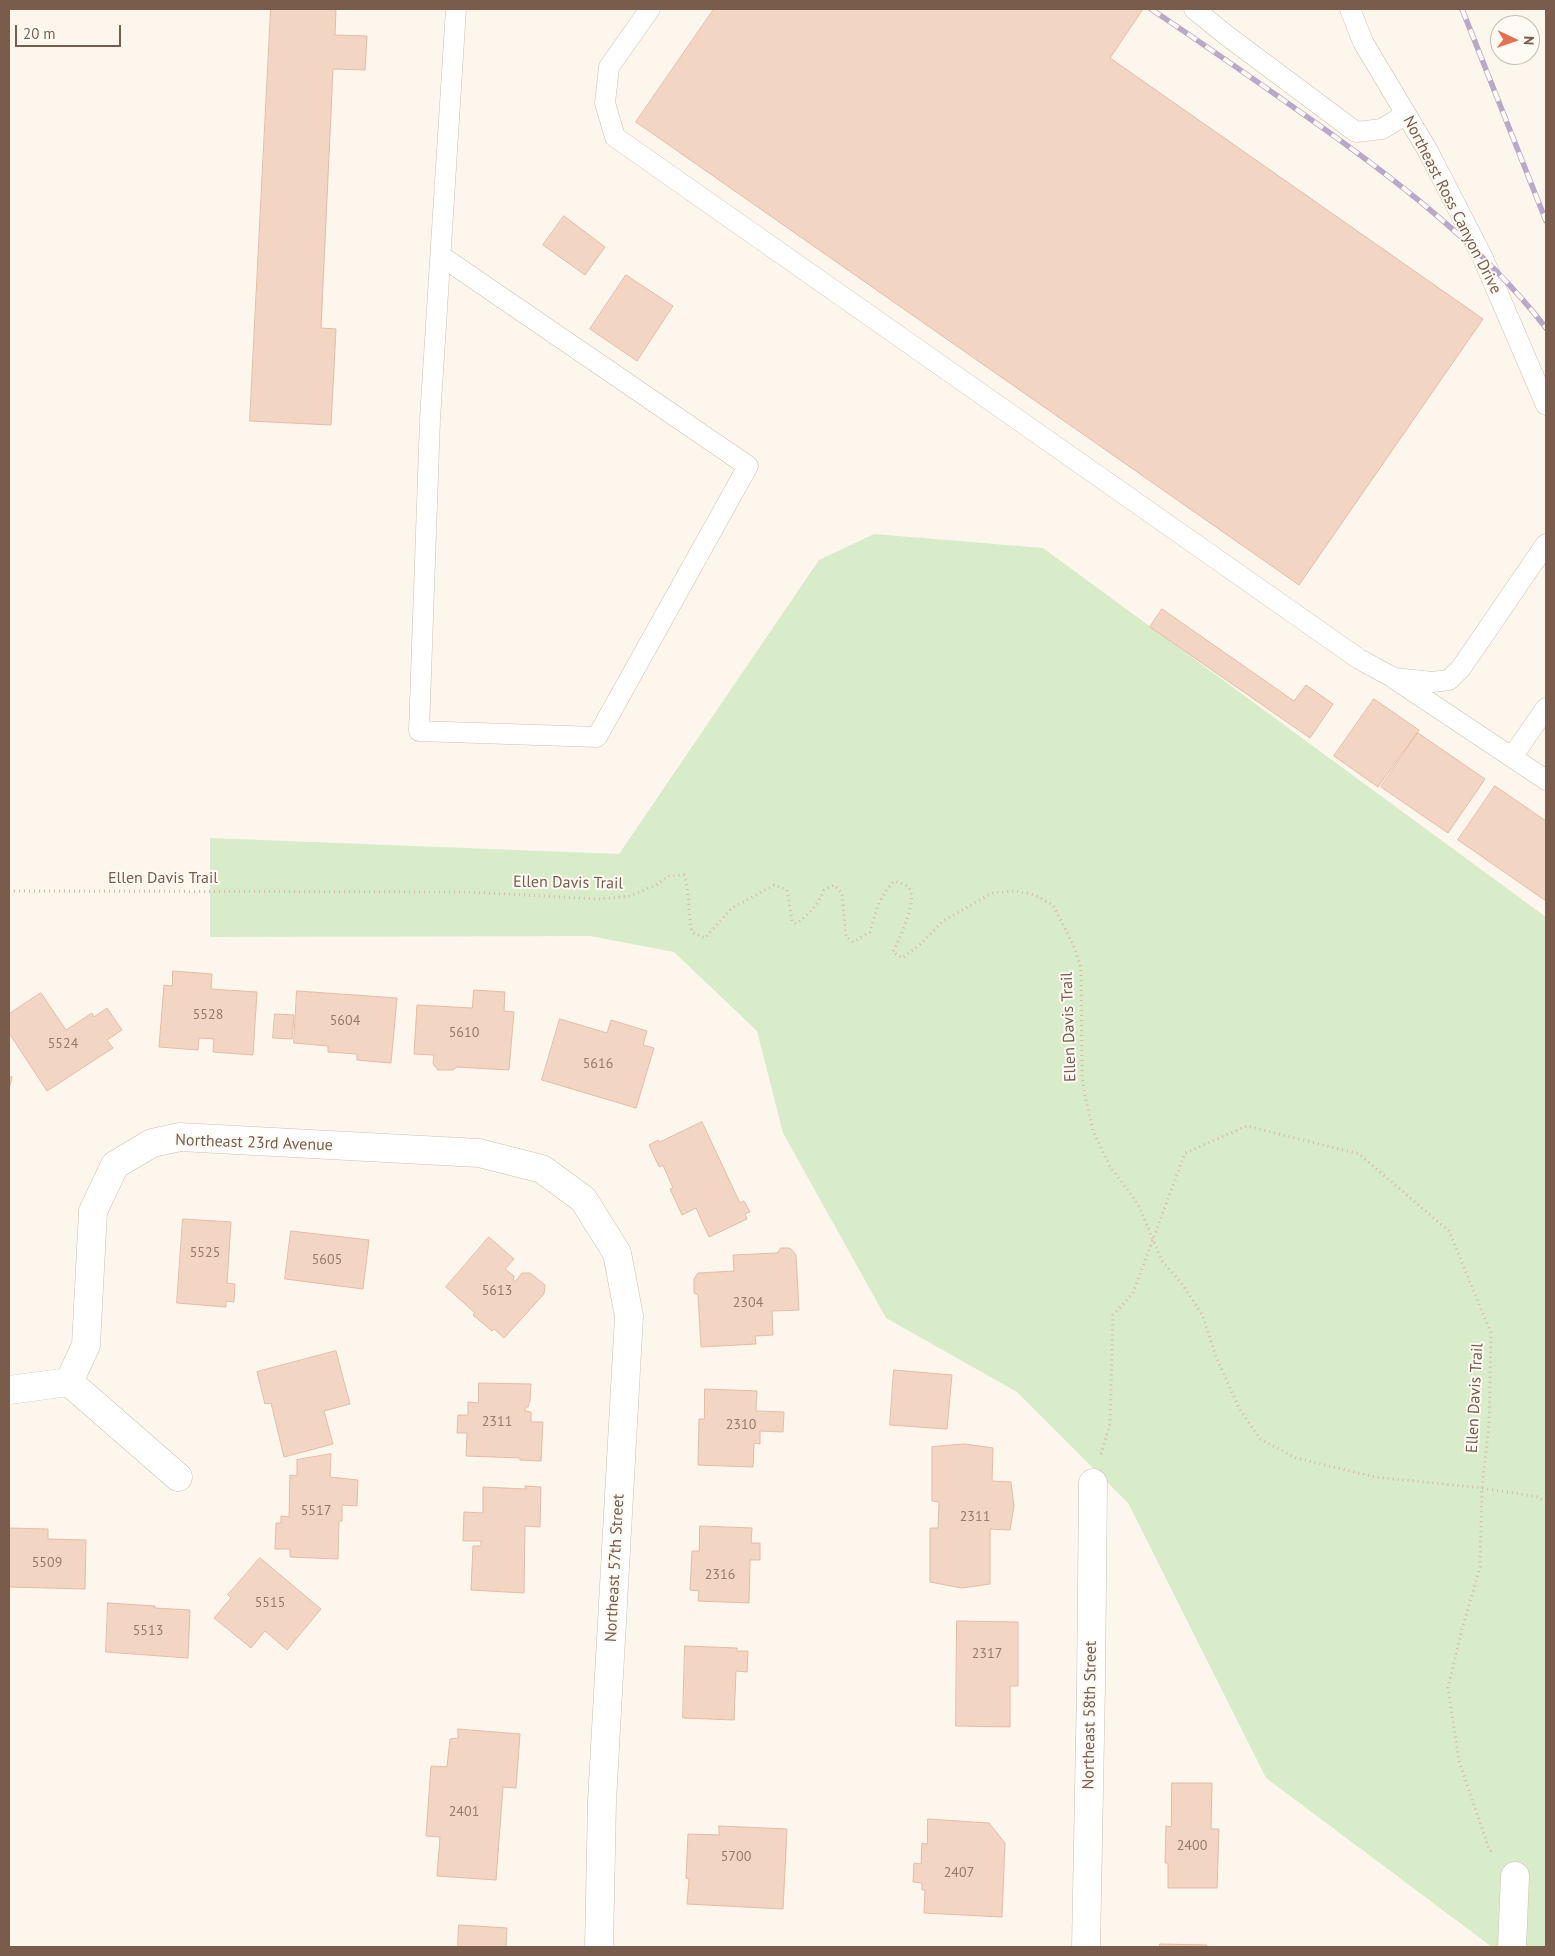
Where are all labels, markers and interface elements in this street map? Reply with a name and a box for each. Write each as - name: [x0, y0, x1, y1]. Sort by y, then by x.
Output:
- scale bar: [18, 15, 124, 47]
- north arrow: [1490, 15, 1540, 65]
- text: 20 m: [23, 24, 56, 43]
- text: N: [1520, 36, 1538, 46]
- street label: Northeast Ross Canyon Drive: [1399, 113, 1505, 297]
- street label: Ellen Davis Trail: [108, 868, 218, 888]
- street label: Ellen Davis Trail: [513, 872, 623, 894]
- street label: Ellen Davis Trail: [1057, 972, 1081, 1082]
- house number: 5528: [193, 1007, 223, 1023]
- house number: 5604: [330, 1013, 360, 1029]
- house number: 5610: [449, 1025, 479, 1041]
- house number: 5524: [48, 1036, 78, 1052]
- house number: 5616: [583, 1056, 613, 1072]
- street label: Northeast 23rd Avenue: [175, 1131, 333, 1155]
- house number: 5525: [190, 1245, 220, 1261]
- house number: 5605: [312, 1252, 342, 1268]
- house number: 5613: [482, 1283, 512, 1299]
- house number: 2304: [733, 1295, 763, 1311]
- street label: Ellen Davis Trail: [1463, 1343, 1487, 1453]
- house number: 2311: [482, 1414, 512, 1430]
- house number: 2310: [726, 1417, 756, 1433]
- street label: Northeast 57th Street: [602, 1493, 628, 1643]
- house number: 5517: [301, 1503, 331, 1519]
- house number: 2311: [960, 1509, 990, 1525]
- house number: 5509: [32, 1555, 62, 1571]
- house number: 2316: [705, 1567, 735, 1583]
- house number: 5515: [255, 1595, 285, 1611]
- house number: 5513: [133, 1623, 163, 1639]
- street label: Northeast 58th Street: [1079, 1640, 1101, 1790]
- house number: 2317: [972, 1646, 1002, 1662]
- house number: 2401: [449, 1804, 479, 1820]
- house number: 2400: [1177, 1838, 1207, 1854]
- house number: 5700: [721, 1849, 751, 1865]
- house number: 2407: [944, 1865, 974, 1881]

